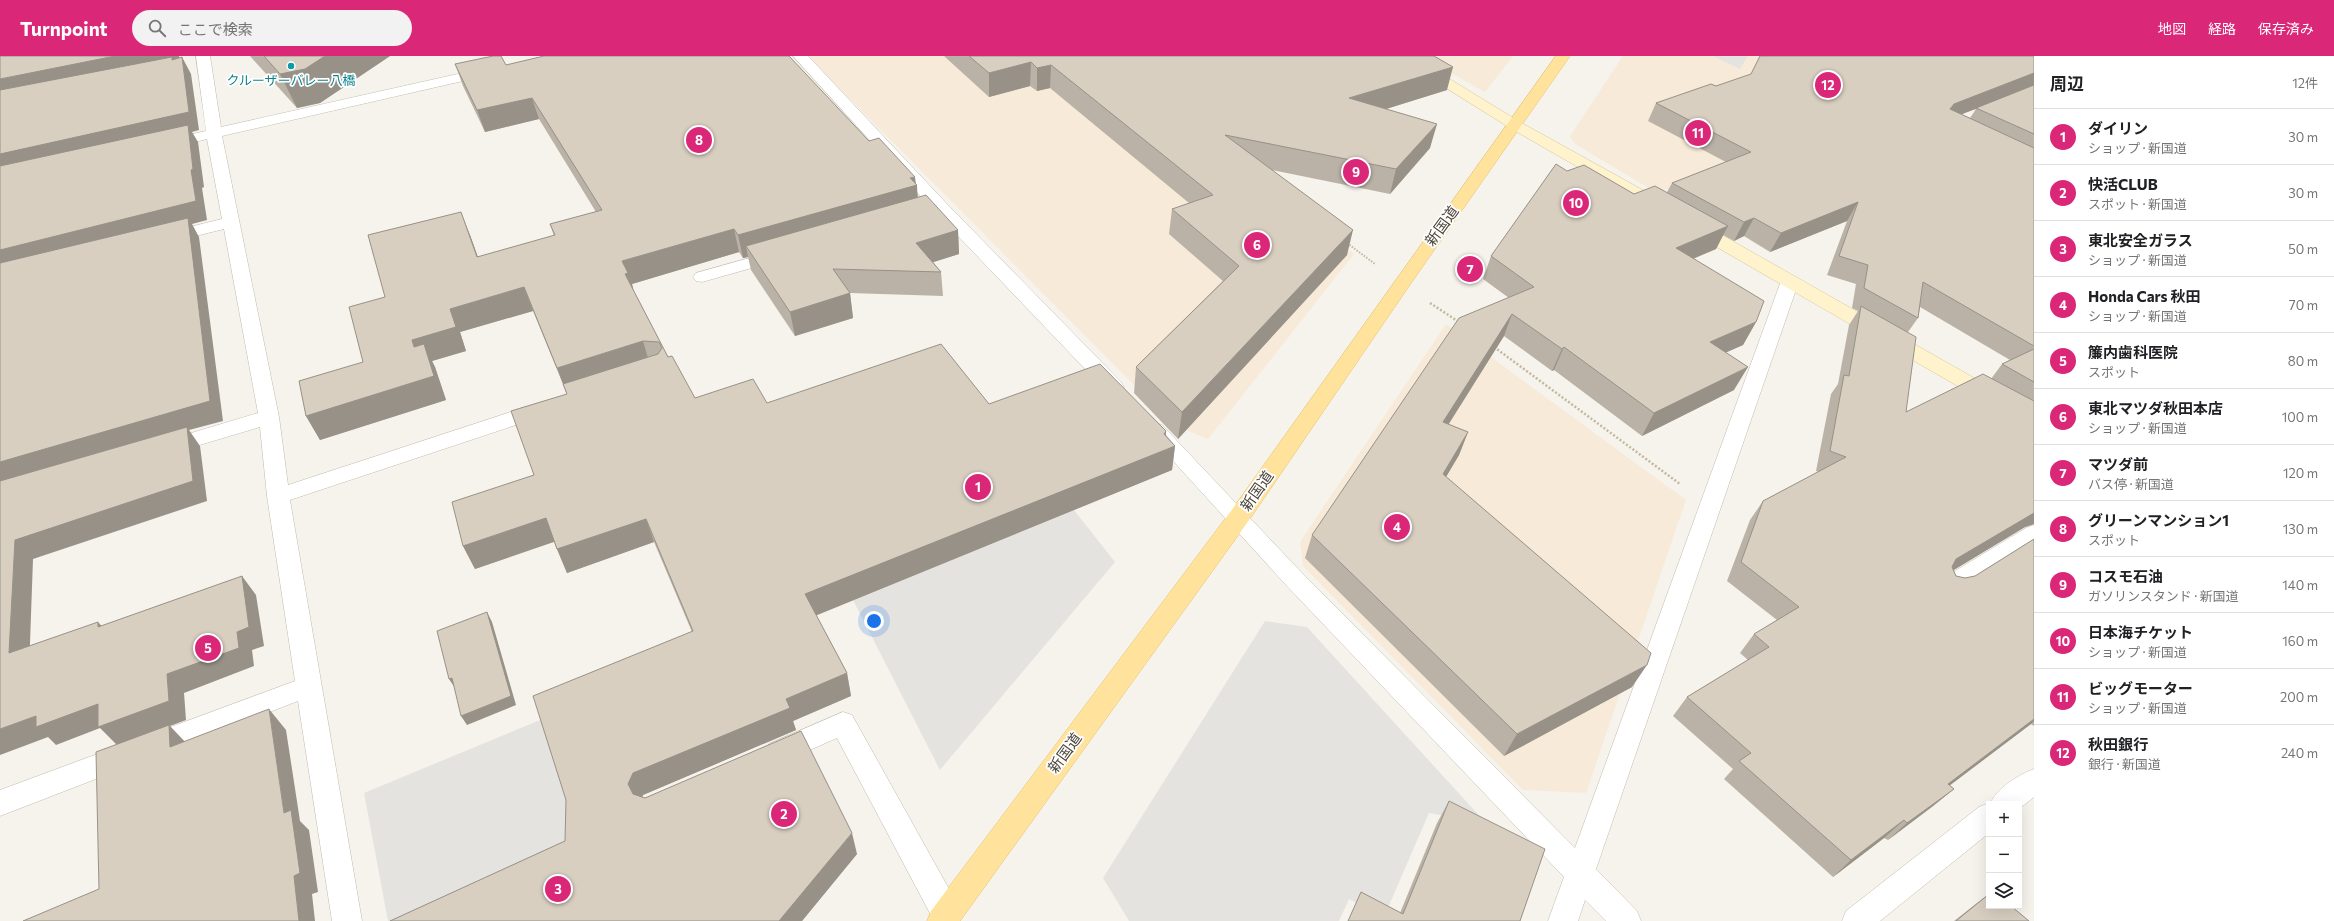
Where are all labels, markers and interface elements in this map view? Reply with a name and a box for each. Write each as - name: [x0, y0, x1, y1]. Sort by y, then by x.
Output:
- search box: [132, 10, 412, 46]
- text: Turnpoint: [20, 17, 108, 40]
- icon: search: [146, 17, 168, 39]
- text: ここで検索: [178, 20, 253, 38]
- text: 地図: [2158, 20, 2186, 37]
- text: 経路: [2208, 20, 2236, 37]
- text: 保存済み: [2258, 20, 2314, 37]
- marker: クルーザーバレー八橋: [286, 61, 296, 71]
- pin: 12: [1815, 70, 1841, 100]
- place label: クルーザーバレー八橋: [226, 72, 356, 88]
- text: 周辺: [2050, 73, 2084, 94]
- text: 12件: [2292, 75, 2318, 91]
- pin: 11: [1685, 118, 1711, 148]
- text: ダイリン: [2088, 119, 2148, 137]
- pin: 8: [686, 125, 712, 155]
- text: 1: [2060, 129, 2066, 145]
- text: 30 m: [2288, 129, 2318, 145]
- text: ショップ · 新国道: [2088, 140, 2187, 156]
- pin: 9: [1343, 157, 1369, 187]
- text: 快活CLUB: [2088, 175, 2158, 193]
- text: 2: [2059, 185, 2067, 201]
- text: 30 m: [2288, 185, 2318, 201]
- pin: 10: [1563, 188, 1589, 218]
- text: スポット · 新国道: [2088, 196, 2187, 212]
- street label: 新国道: [1421, 202, 1462, 249]
- pin: 6: [1244, 230, 1270, 260]
- text: 東北安全ガラス: [2088, 231, 2193, 249]
- text: 3: [2059, 241, 2067, 257]
- text: 50 m: [2288, 241, 2318, 257]
- text: ショップ · 新国道: [2088, 252, 2187, 268]
- pin: 7: [1457, 254, 1483, 284]
- text: Honda Cars 秋田: [2088, 287, 2200, 305]
- text: 4: [2059, 297, 2067, 313]
- text: 70 m: [2289, 297, 2318, 313]
- text: ショップ · 新国道: [2088, 308, 2187, 324]
- text: 簾内歯科医院: [2088, 343, 2178, 361]
- text: 5: [2059, 353, 2067, 369]
- text: 80 m: [2288, 353, 2318, 369]
- text: スポット: [2088, 364, 2140, 380]
- text: 東北マツダ秋田本店: [2088, 399, 2223, 417]
- text: 6: [2059, 409, 2067, 425]
- text: 100 m: [2282, 409, 2318, 425]
- text: ショップ · 新国道: [2088, 420, 2187, 436]
- text: マツダ前: [2088, 455, 2148, 473]
- text: 7: [2059, 465, 2067, 481]
- text: 120 m: [2283, 465, 2318, 481]
- street label: 新国道: [1236, 467, 1276, 514]
- pin: 1: [965, 472, 991, 502]
- text: バス停 · 新国道: [2088, 476, 2174, 492]
- text: グリーンマンション1: [2088, 511, 2229, 529]
- pin: 4: [1384, 512, 1410, 542]
- text: 8: [2059, 521, 2067, 537]
- text: 130 m: [2283, 521, 2318, 537]
- text: スポット: [2088, 532, 2140, 548]
- text: コスモ石油: [2088, 567, 2163, 585]
- text: 9: [2059, 577, 2067, 593]
- text: 140 m: [2282, 577, 2318, 593]
- text: ガソリンスタンド · 新国道: [2088, 588, 2239, 604]
- your location: [864, 611, 884, 631]
- text: 日本海チケット: [2088, 623, 2193, 641]
- pin: 5: [195, 633, 221, 663]
- text: 10: [2056, 633, 2070, 649]
- text: 160 m: [2282, 633, 2318, 649]
- text: ショップ · 新国道: [2088, 644, 2187, 660]
- text: ビッグモーター: [2088, 679, 2193, 697]
- text: 11: [2057, 689, 2069, 705]
- text: 200 m: [2280, 689, 2318, 705]
- text: ショップ · 新国道: [2088, 700, 2187, 716]
- street label: 新国道: [1044, 729, 1085, 776]
- text: 秋田銀行: [2088, 735, 2148, 753]
- text: 12: [2056, 745, 2070, 761]
- text: 240 m: [2281, 745, 2318, 761]
- text: 銀行 · 新国道: [2088, 756, 2161, 772]
- pin: 2: [771, 799, 797, 829]
- map controls: [1986, 801, 2022, 909]
- button: +: [1986, 801, 2022, 837]
- button: −: [1986, 837, 2022, 873]
- button: layers: [1986, 873, 2022, 909]
- pin: 3: [545, 874, 571, 904]

